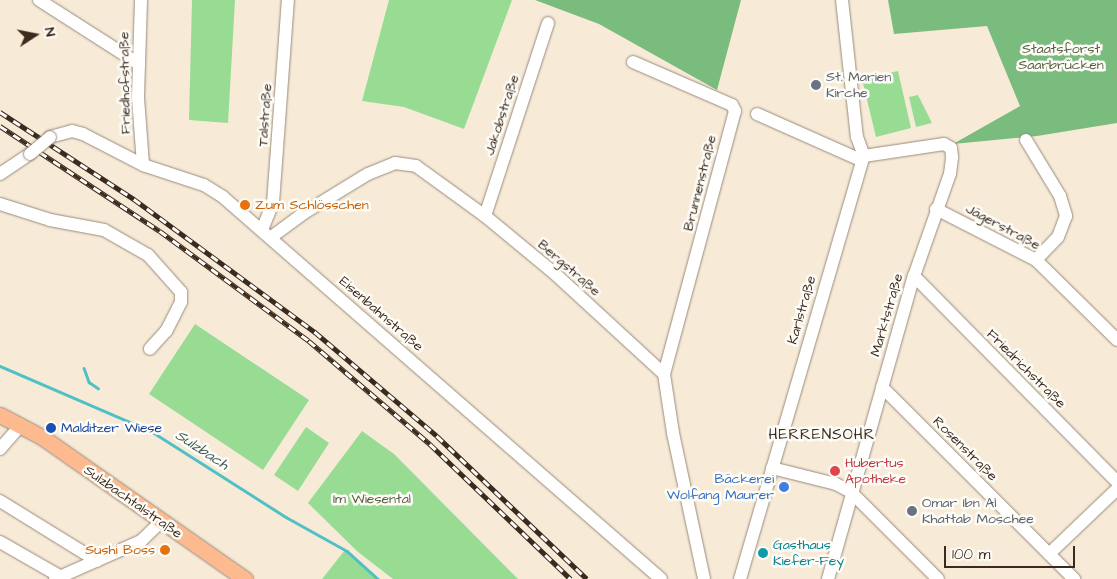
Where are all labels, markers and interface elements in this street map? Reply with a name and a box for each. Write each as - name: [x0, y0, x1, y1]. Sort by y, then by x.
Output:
- north arrow: [10, 10, 60, 60]
- text: N: [39, 26, 60, 38]
- street label: Friedhofstraße: [116, 32, 134, 134]
- park label: Staatsforst Saarbrücken: [1018, 41, 1104, 74]
- place label: St. Marien Kirche: [826, 69, 891, 102]
- street label: Jakobstraße: [481, 72, 523, 158]
- marker: St. Marien Kirche: [810, 79, 822, 91]
- street label: Talstraße: [254, 83, 276, 147]
- street label: Brunnenstraße: [680, 133, 720, 233]
- place label: Zum Schlösschen: [255, 197, 369, 213]
- marker: Zum Schlösschen: [239, 199, 251, 211]
- street label: Jägerstraße: [963, 200, 1043, 254]
- street label: Bergstraße: [534, 236, 604, 300]
- street label: Marktstraße: [867, 271, 907, 359]
- street label: Eisenbahnstraße: [335, 273, 427, 355]
- street label: Karlstraße: [784, 274, 820, 346]
- street label: Friedrichstraße: [983, 326, 1069, 412]
- street label: Rosenstraße: [929, 413, 1001, 485]
- place label: Malditzer Wiese: [61, 420, 162, 436]
- marker: Malditzer Wiese: [45, 422, 57, 434]
- water label: Sulzbach: [172, 426, 232, 474]
- district label: HERRENSOHR: [767, 426, 877, 444]
- place label: Hubertus Apotheke: [845, 455, 906, 488]
- street label: Sulzbachtalstraße: [81, 462, 185, 542]
- marker: Hubertus Apotheke: [829, 465, 841, 477]
- place label: Bäckerei Wolfang Maurer: [667, 471, 774, 504]
- marker: Bäckerei Wolfang Maurer: [778, 481, 790, 493]
- park label: Im Wiesental: [333, 491, 411, 507]
- place label: Omar Ibn Al Khattab Moschee: [922, 495, 1034, 528]
- marker: Omar Ibn Al Khattab Moschee: [906, 505, 918, 517]
- scale bar: [947, 536, 1078, 568]
- place label: Gasthaus Kiefer-Fey: [773, 537, 844, 570]
- place label: Sushi Boss: [85, 542, 155, 558]
- marker: Sushi Boss: [159, 544, 171, 556]
- text: 100 m: [952, 544, 991, 565]
- marker: Gasthaus Kiefer-Fey: [757, 547, 769, 559]

